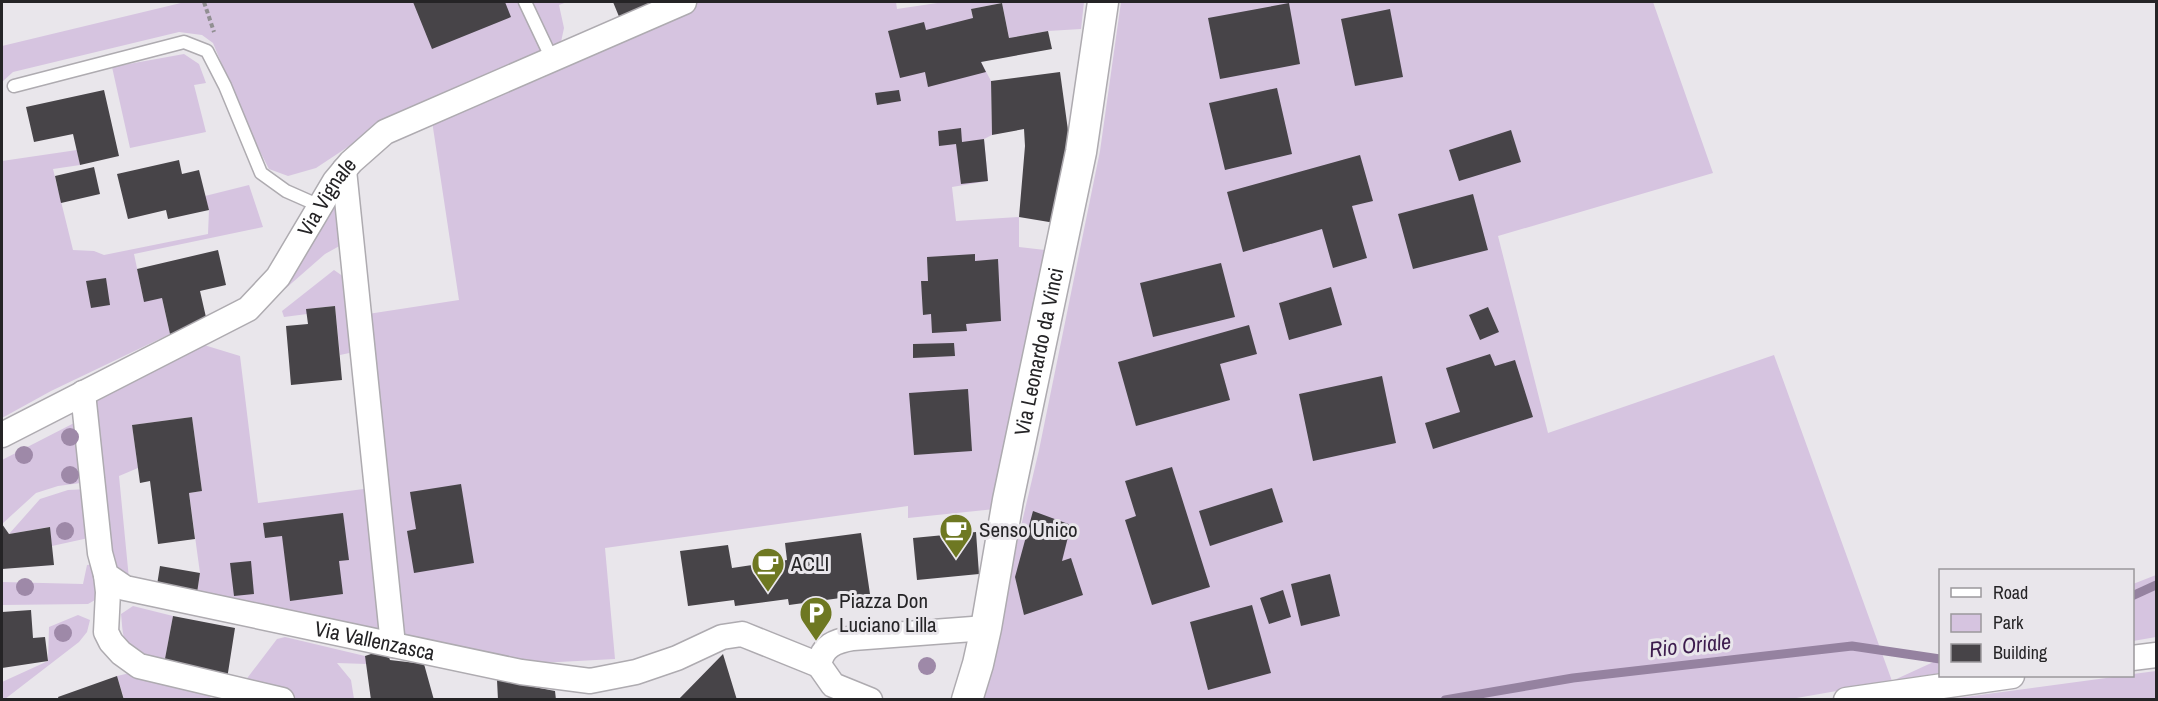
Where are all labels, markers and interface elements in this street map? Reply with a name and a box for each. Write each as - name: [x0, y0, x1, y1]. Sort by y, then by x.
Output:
- street label: Via Vignale: [290, 151, 363, 242]
- street label: Via Leonardo da Vinci: [1007, 265, 1070, 438]
- cafe icon: Senso Unico: [938, 512, 974, 559]
- place label: Senso Unico: [979, 515, 1078, 544]
- cafe icon: ACLI: [750, 546, 786, 593]
- place label: ACLI: [790, 549, 829, 578]
- legend: [1939, 569, 2134, 677]
- text: Road: [1993, 580, 2028, 605]
- place label: Piazza Don Luciano Lilla: [839, 586, 937, 639]
- parking icon: Piazza Don Luciano Lilla: [798, 595, 834, 642]
- text: Park: [1993, 610, 2024, 635]
- street label: Via Vallenzasca: [312, 614, 438, 667]
- water label: Rio Oriale: [1648, 626, 1732, 664]
- text: Building: [1993, 640, 2048, 665]

